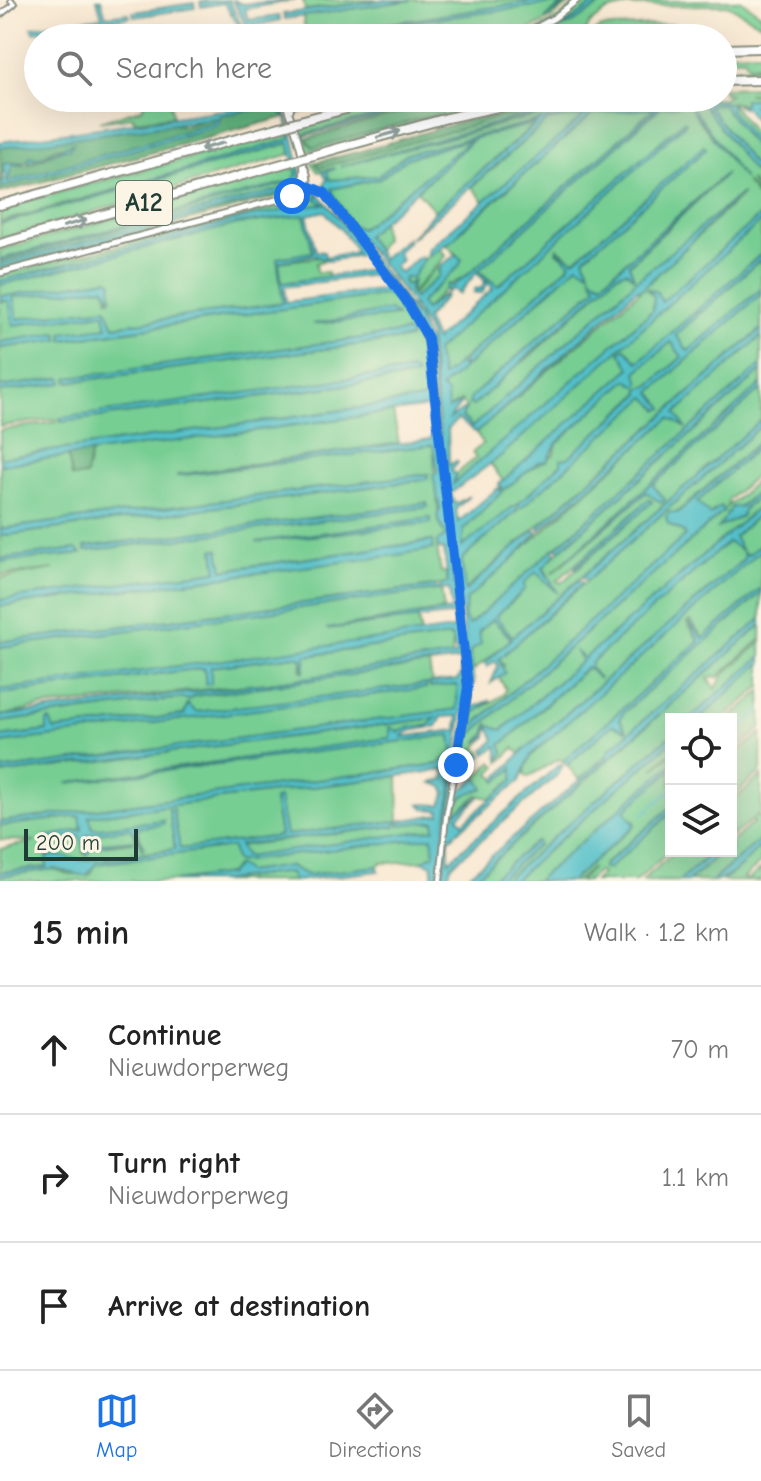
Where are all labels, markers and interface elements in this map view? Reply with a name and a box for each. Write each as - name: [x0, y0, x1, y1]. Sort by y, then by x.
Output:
- search box: [24, 24, 737, 112]
- icon: search: [52, 46, 96, 90]
- text: Search here: [116, 51, 272, 86]
- one-way arrow: [375, 126, 401, 141]
- one-way arrow: [199, 139, 225, 154]
- route start: [274, 178, 310, 214]
- road number: A12: [116, 181, 172, 225]
- one-way arrow: [62, 215, 88, 230]
- map controls: [665, 713, 737, 857]
- button: locate: [665, 713, 737, 785]
- route end: [438, 747, 474, 783]
- button: layers: [665, 785, 737, 857]
- scale bar: [24, 825, 138, 861]
- text: 200 m: [36, 830, 100, 856]
- text: 15 min: [32, 913, 129, 953]
- text: Walk · 1.2 km: [584, 918, 729, 948]
- text: Continue: [108, 1018, 222, 1053]
- icon: ahead: [32, 1028, 76, 1072]
- text: 70 m: [671, 1035, 729, 1065]
- text: Nieuwdorperweg: [108, 1053, 289, 1083]
- text: Turn right: [108, 1146, 240, 1181]
- icon: right: [32, 1156, 76, 1200]
- text: 1.1 km: [662, 1163, 729, 1193]
- text: Nieuwdorperweg: [108, 1181, 289, 1211]
- icon: arrive: [32, 1284, 76, 1328]
- text: Arrive at destination: [108, 1289, 370, 1324]
- tab: Map: [95, 1389, 139, 1463]
- tab: Directions: [329, 1389, 422, 1463]
- tab: Saved: [611, 1389, 666, 1463]

